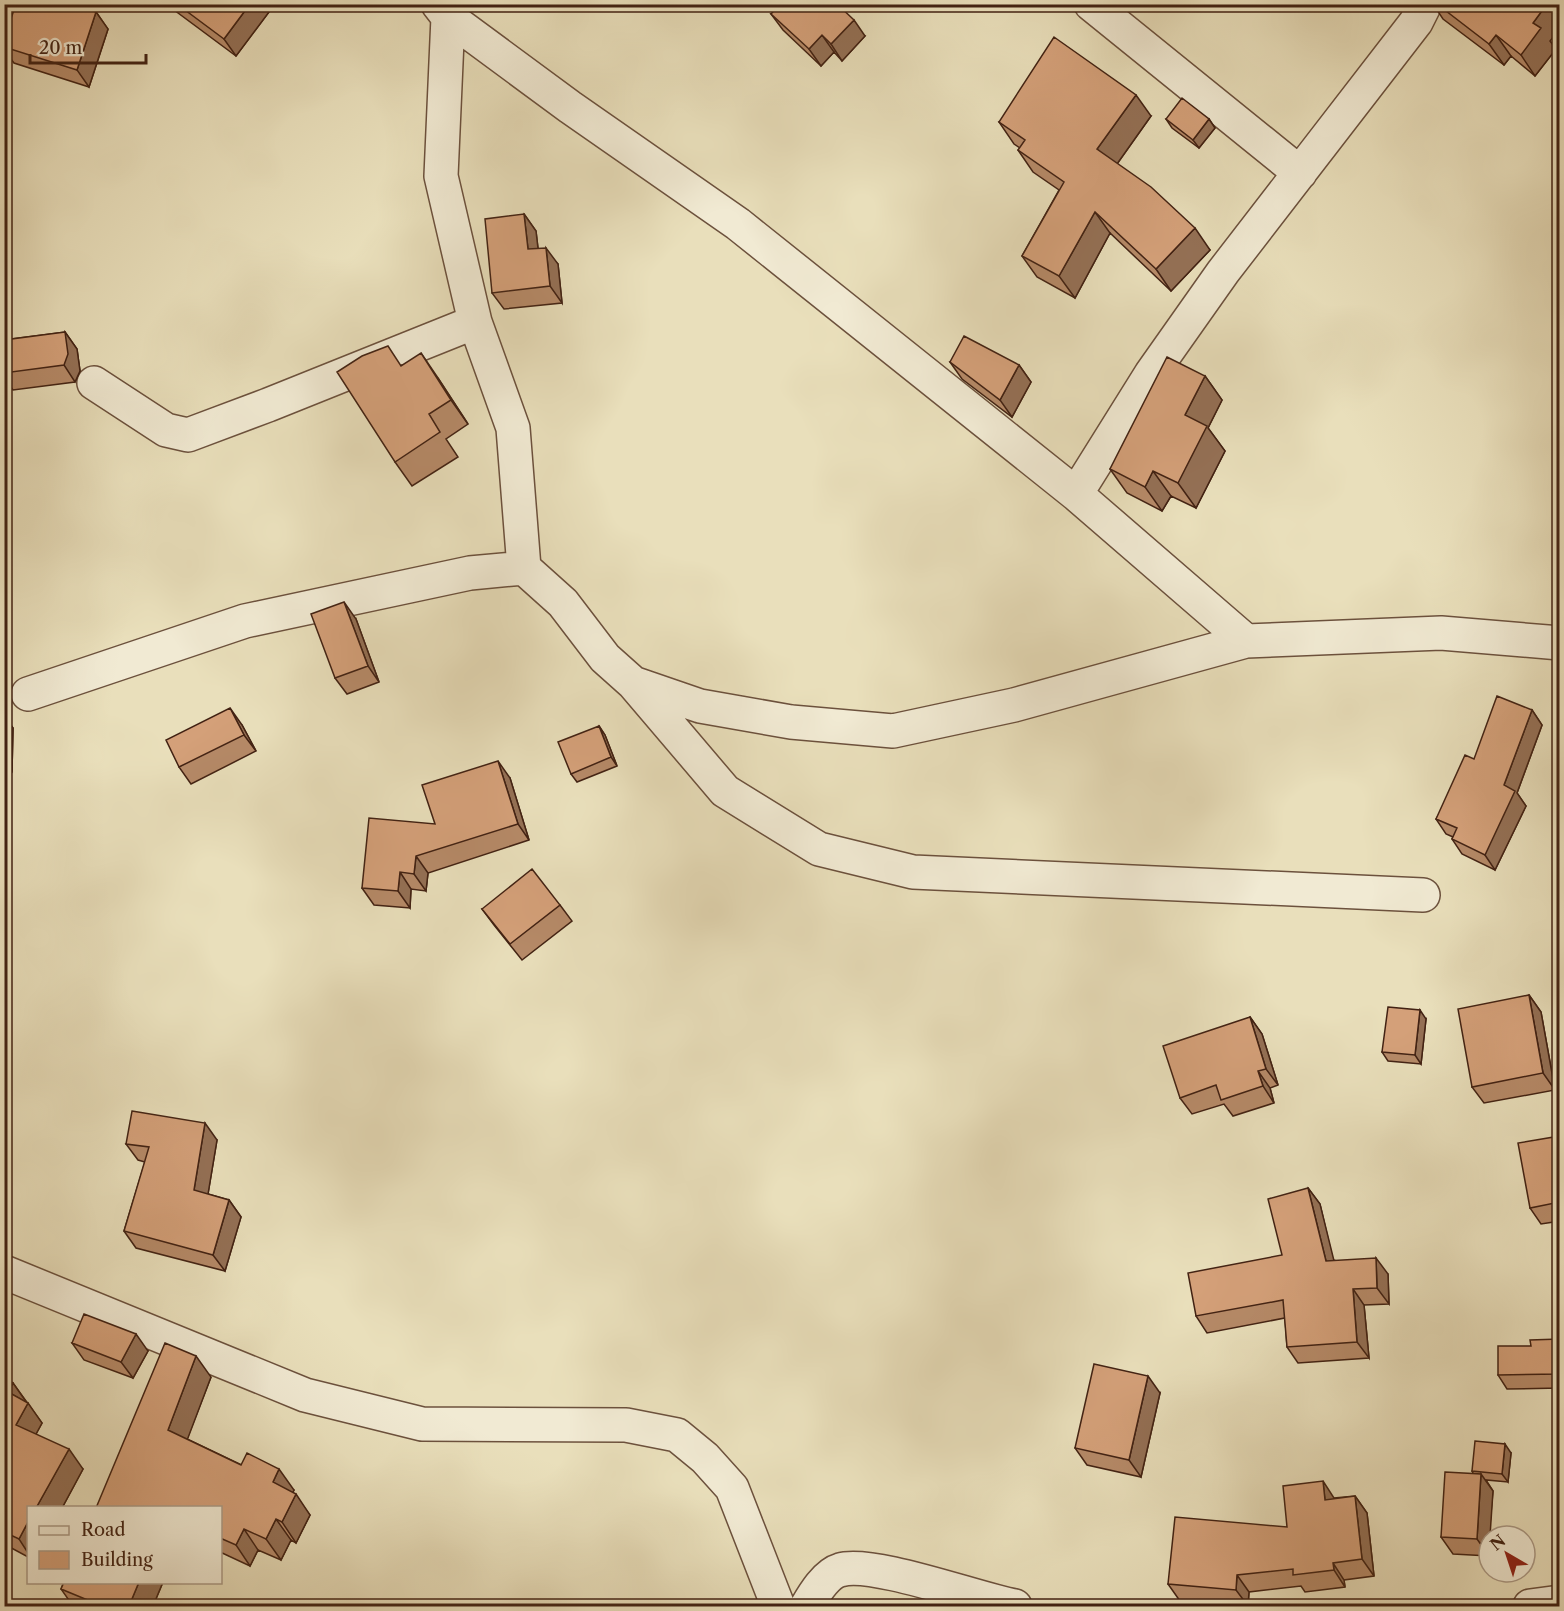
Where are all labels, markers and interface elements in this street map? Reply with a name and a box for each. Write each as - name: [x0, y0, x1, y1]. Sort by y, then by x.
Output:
- scale bar: [30, 27, 146, 65]
- text: 20 m: [39, 37, 83, 59]
- legend: [27, 1506, 222, 1584]
- text: Road: [81, 1519, 126, 1541]
- north arrow: [1477, 1524, 1537, 1584]
- text: N: [1486, 1530, 1509, 1554]
- text: Building: [81, 1549, 153, 1571]

